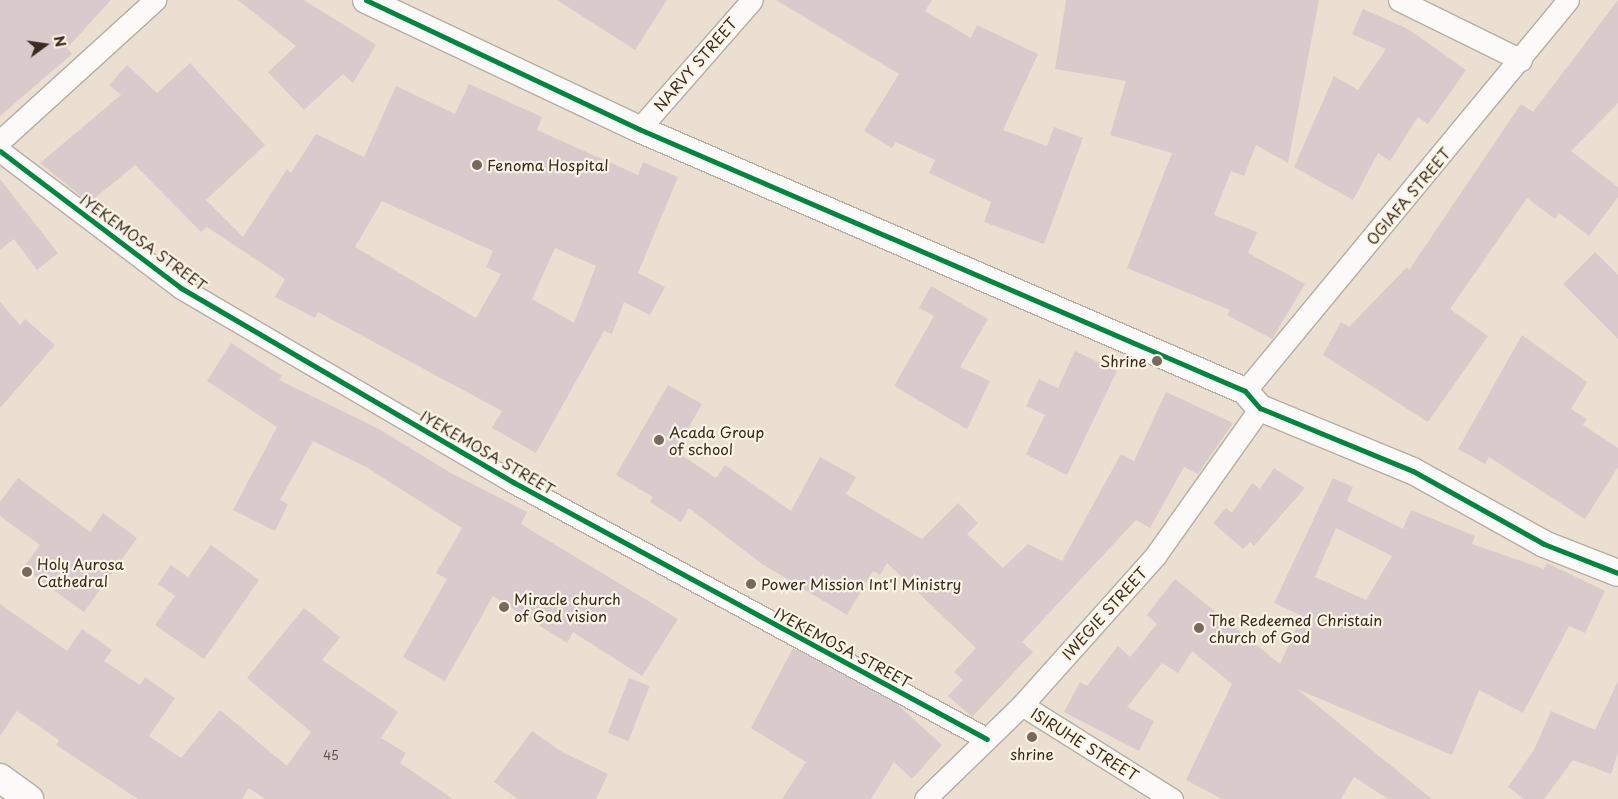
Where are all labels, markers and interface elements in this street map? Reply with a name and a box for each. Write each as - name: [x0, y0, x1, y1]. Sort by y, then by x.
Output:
- street label: NARVY STREET: [649, 14, 741, 114]
- north arrow: [20, 20, 70, 70]
- text: N: [49, 33, 72, 49]
- street label: OGIAFA STREET: [1362, 143, 1454, 249]
- place label: Fenoma Hospital: [487, 156, 609, 174]
- marker: Fenoma Hospital: [471, 159, 483, 171]
- street label: IYEKEMOSA STREET: [77, 190, 211, 294]
- place label: Shrine: [1100, 352, 1147, 370]
- marker: Shrine: [1151, 355, 1163, 367]
- street label: IYEKEMOSA STREET: [417, 406, 559, 498]
- place label: Acada Group of school: [669, 422, 766, 457]
- marker: Acada Group of school: [653, 434, 665, 446]
- place label: Holy Aurosa Cathedral: [37, 554, 126, 589]
- street label: IWEGIE STREET: [1057, 562, 1151, 664]
- marker: Holy Aurosa Cathedral: [21, 566, 33, 578]
- place label: Power Mission Int'l Ministry: [761, 575, 961, 593]
- marker: Power Mission Int'l Ministry: [745, 578, 757, 590]
- place label: Miracle church of God vision: [514, 589, 622, 624]
- marker: Miracle church of God vision: [498, 601, 510, 613]
- street label: IYEKEMOSA STREET: [771, 603, 915, 691]
- place label: The Redeemed Christain church of God: [1209, 610, 1384, 645]
- marker: The Redeemed Christain church of God: [1193, 622, 1205, 634]
- street label: ISIRUHE STREET: [1028, 703, 1142, 785]
- marker: shrine: [1026, 731, 1038, 743]
- place label: shrine: [1010, 745, 1054, 763]
- house number: 45: [323, 749, 339, 763]

